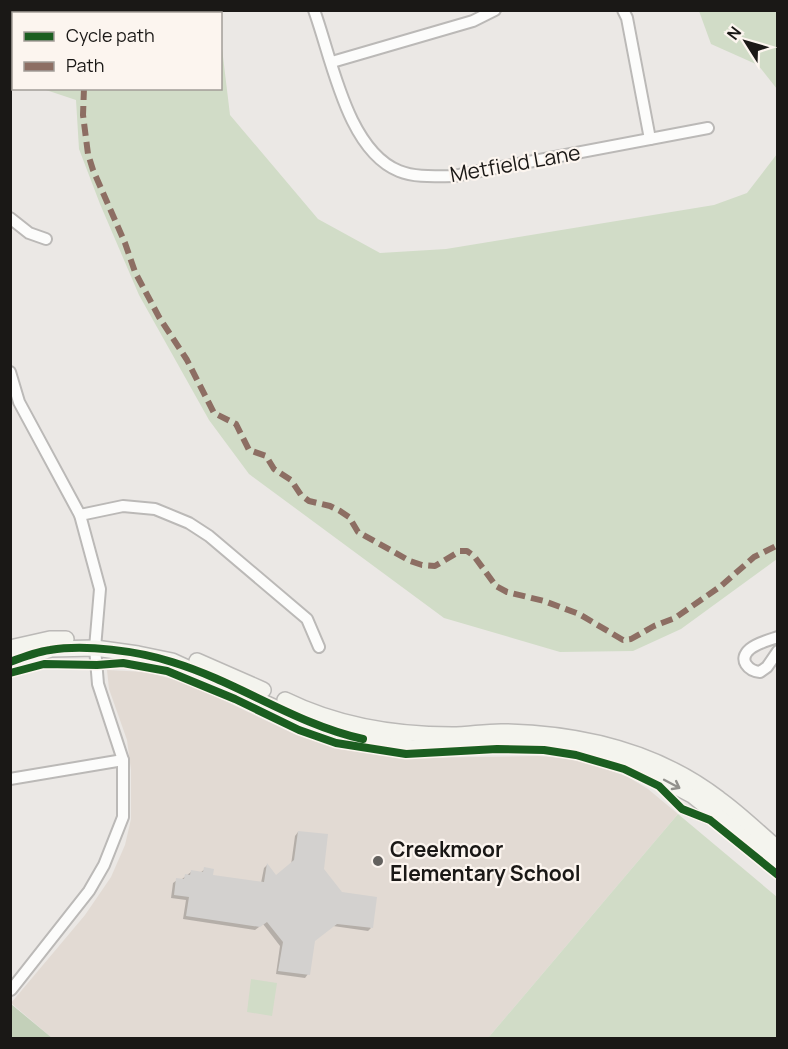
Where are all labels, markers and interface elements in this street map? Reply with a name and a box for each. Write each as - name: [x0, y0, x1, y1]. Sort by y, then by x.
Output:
- legend: [12, 12, 222, 90]
- north arrow: [716, 12, 776, 72]
- text: N: [722, 22, 746, 44]
- text: Cycle path: [66, 23, 155, 47]
- text: Path: [66, 53, 104, 77]
- street label: Metfield Lane: [448, 138, 582, 188]
- one-way arrow: [662, 779, 680, 790]
- place label: Creekmoor Elementary School: [390, 835, 581, 887]
- marker: Creekmoor Elementary School: [371, 854, 385, 868]

